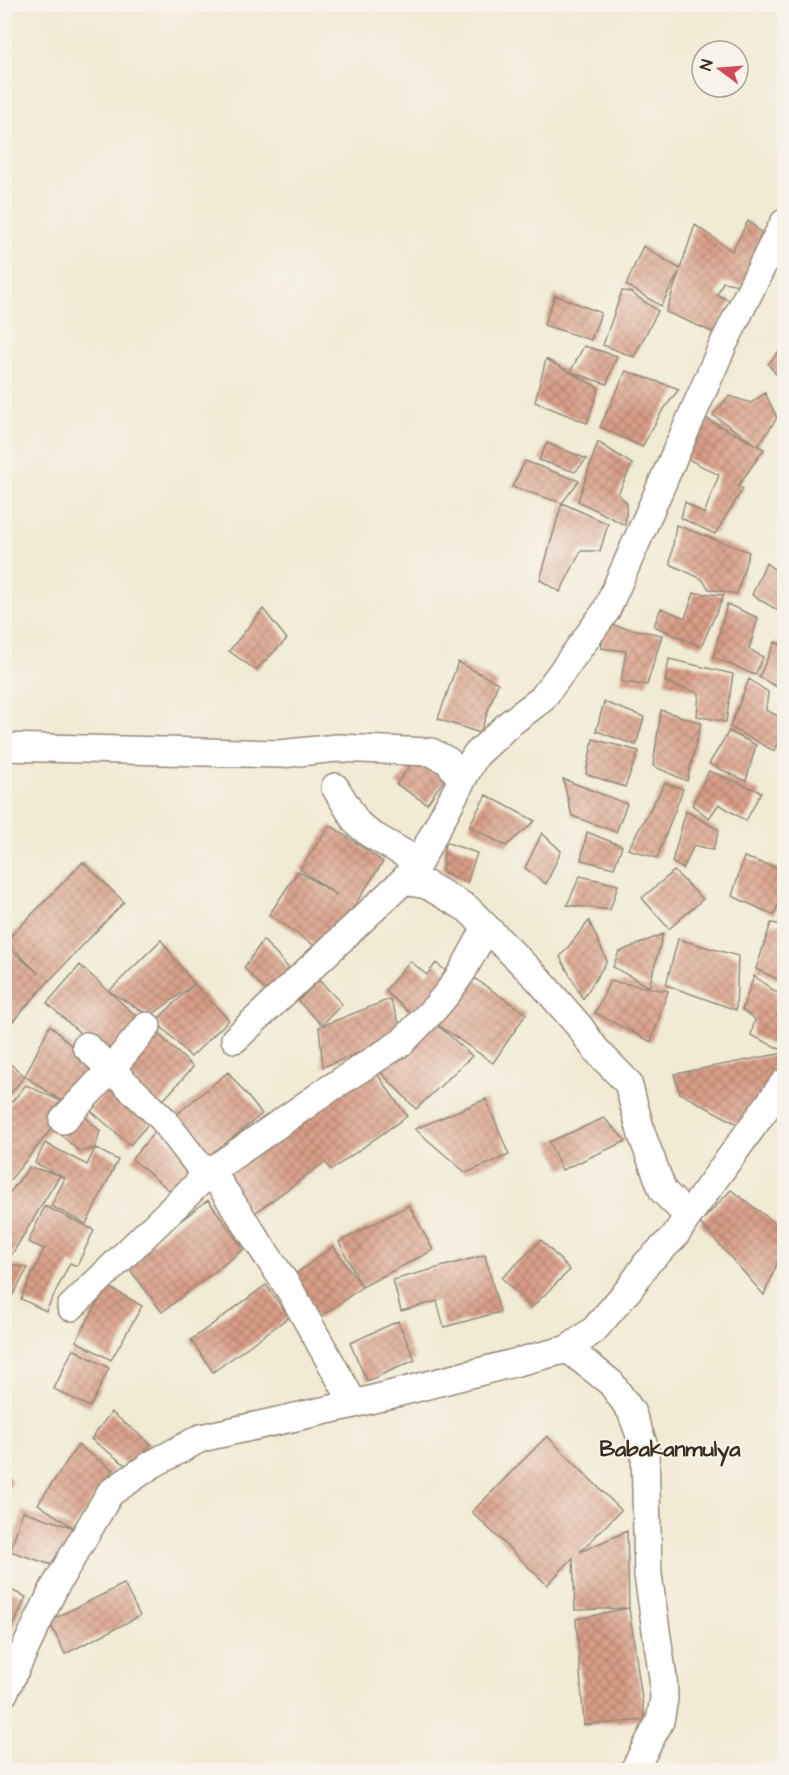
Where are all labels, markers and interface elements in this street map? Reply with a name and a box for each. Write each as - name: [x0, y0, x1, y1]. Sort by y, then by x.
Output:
- north arrow: [690, 39, 750, 99]
- text: N: [695, 57, 718, 73]
- district label: Babakanmulya: [599, 1434, 741, 1467]

